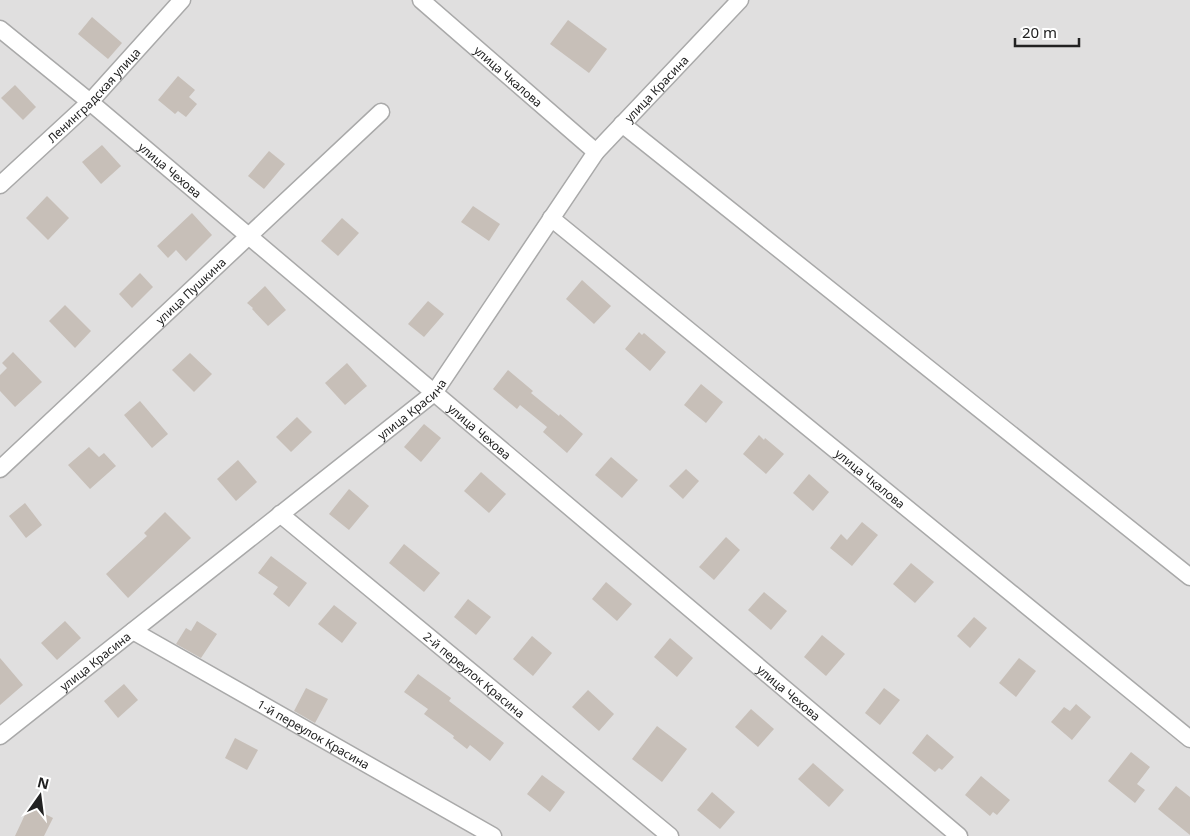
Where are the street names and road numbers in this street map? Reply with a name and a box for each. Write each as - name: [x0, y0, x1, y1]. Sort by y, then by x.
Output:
- street label: улица Чкалова: [471, 42, 547, 111]
- street label: Ленинградская улица: [43, 44, 144, 146]
- street label: улица Красина: [620, 51, 692, 126]
- street label: улица Чехова: [135, 138, 206, 202]
- street label: улица Пушкина: [152, 253, 229, 328]
- street label: улица Красина: [374, 375, 450, 443]
- street label: улица Чехова: [444, 399, 515, 463]
- street label: улица Чкалова: [832, 445, 909, 512]
- street label: 2-й переулок Красина: [420, 627, 529, 721]
- street label: улица Красина: [56, 628, 134, 694]
- street label: улица Чехова: [754, 661, 824, 724]
- street label: 1-й переулок Красина: [254, 695, 373, 773]

